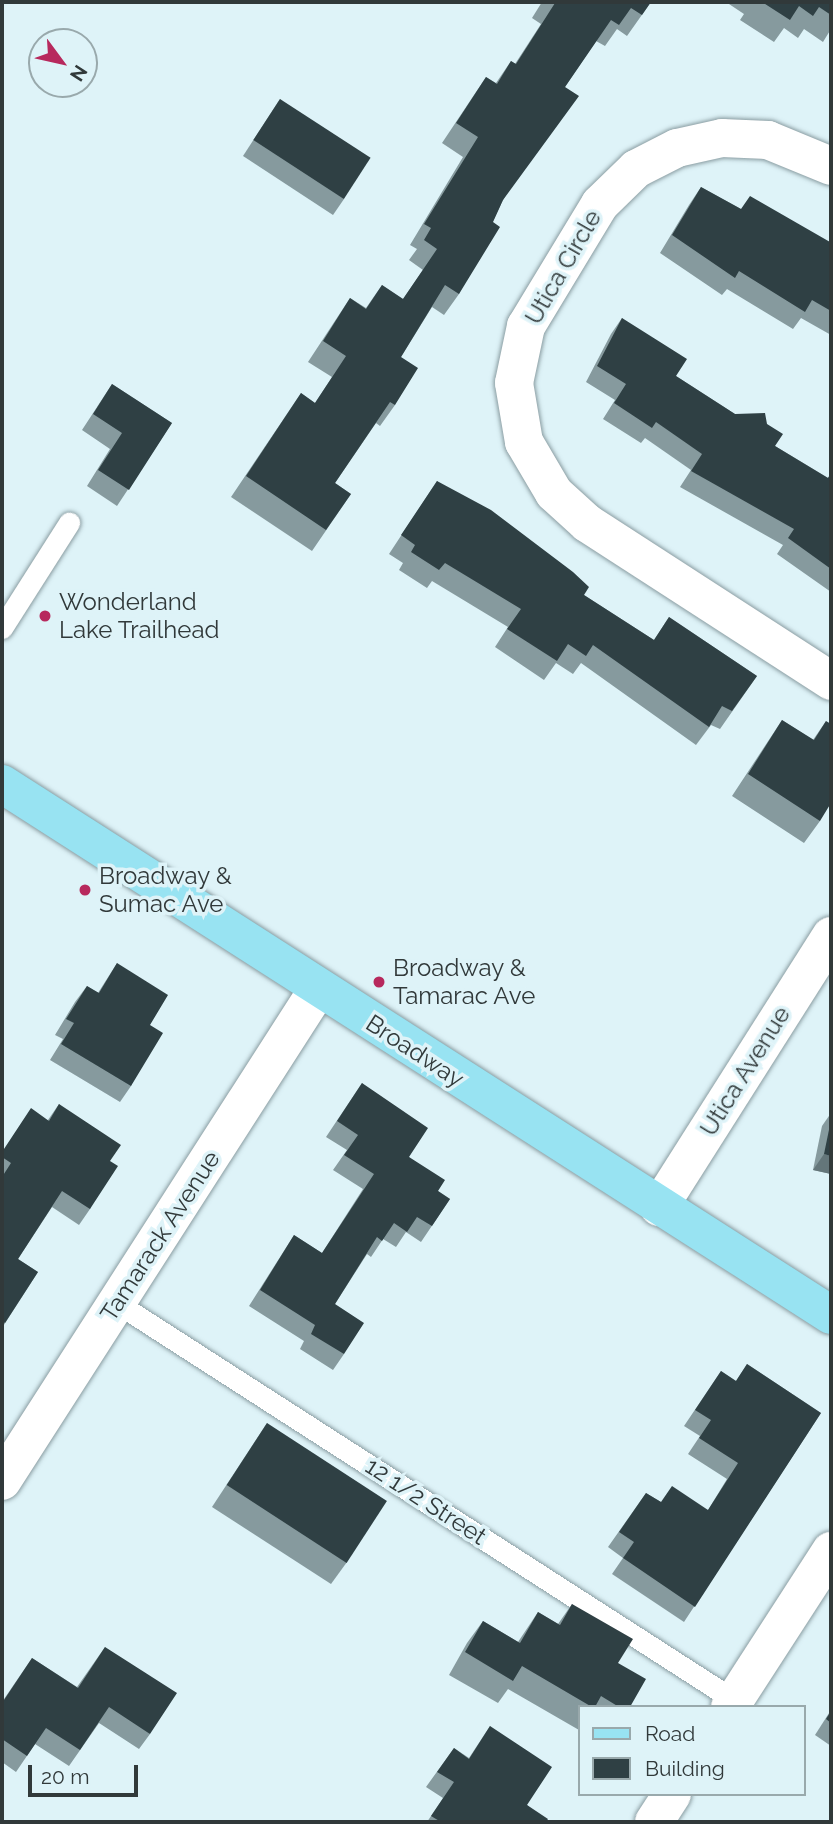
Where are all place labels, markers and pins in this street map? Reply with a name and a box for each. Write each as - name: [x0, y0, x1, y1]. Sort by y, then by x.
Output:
- place label: Wonderland Lake Trailhead: [59, 588, 220, 644]
- marker: Wonderland Lake Trailhead: [37, 608, 53, 624]
- place label: Broadway & Sumac Ave: [99, 862, 232, 918]
- marker: Broadway & Sumac Ave: [77, 882, 93, 898]
- place label: Broadway & Tamarac Ave: [393, 954, 536, 1010]
- marker: Broadway & Tamarac Ave: [371, 974, 387, 990]

